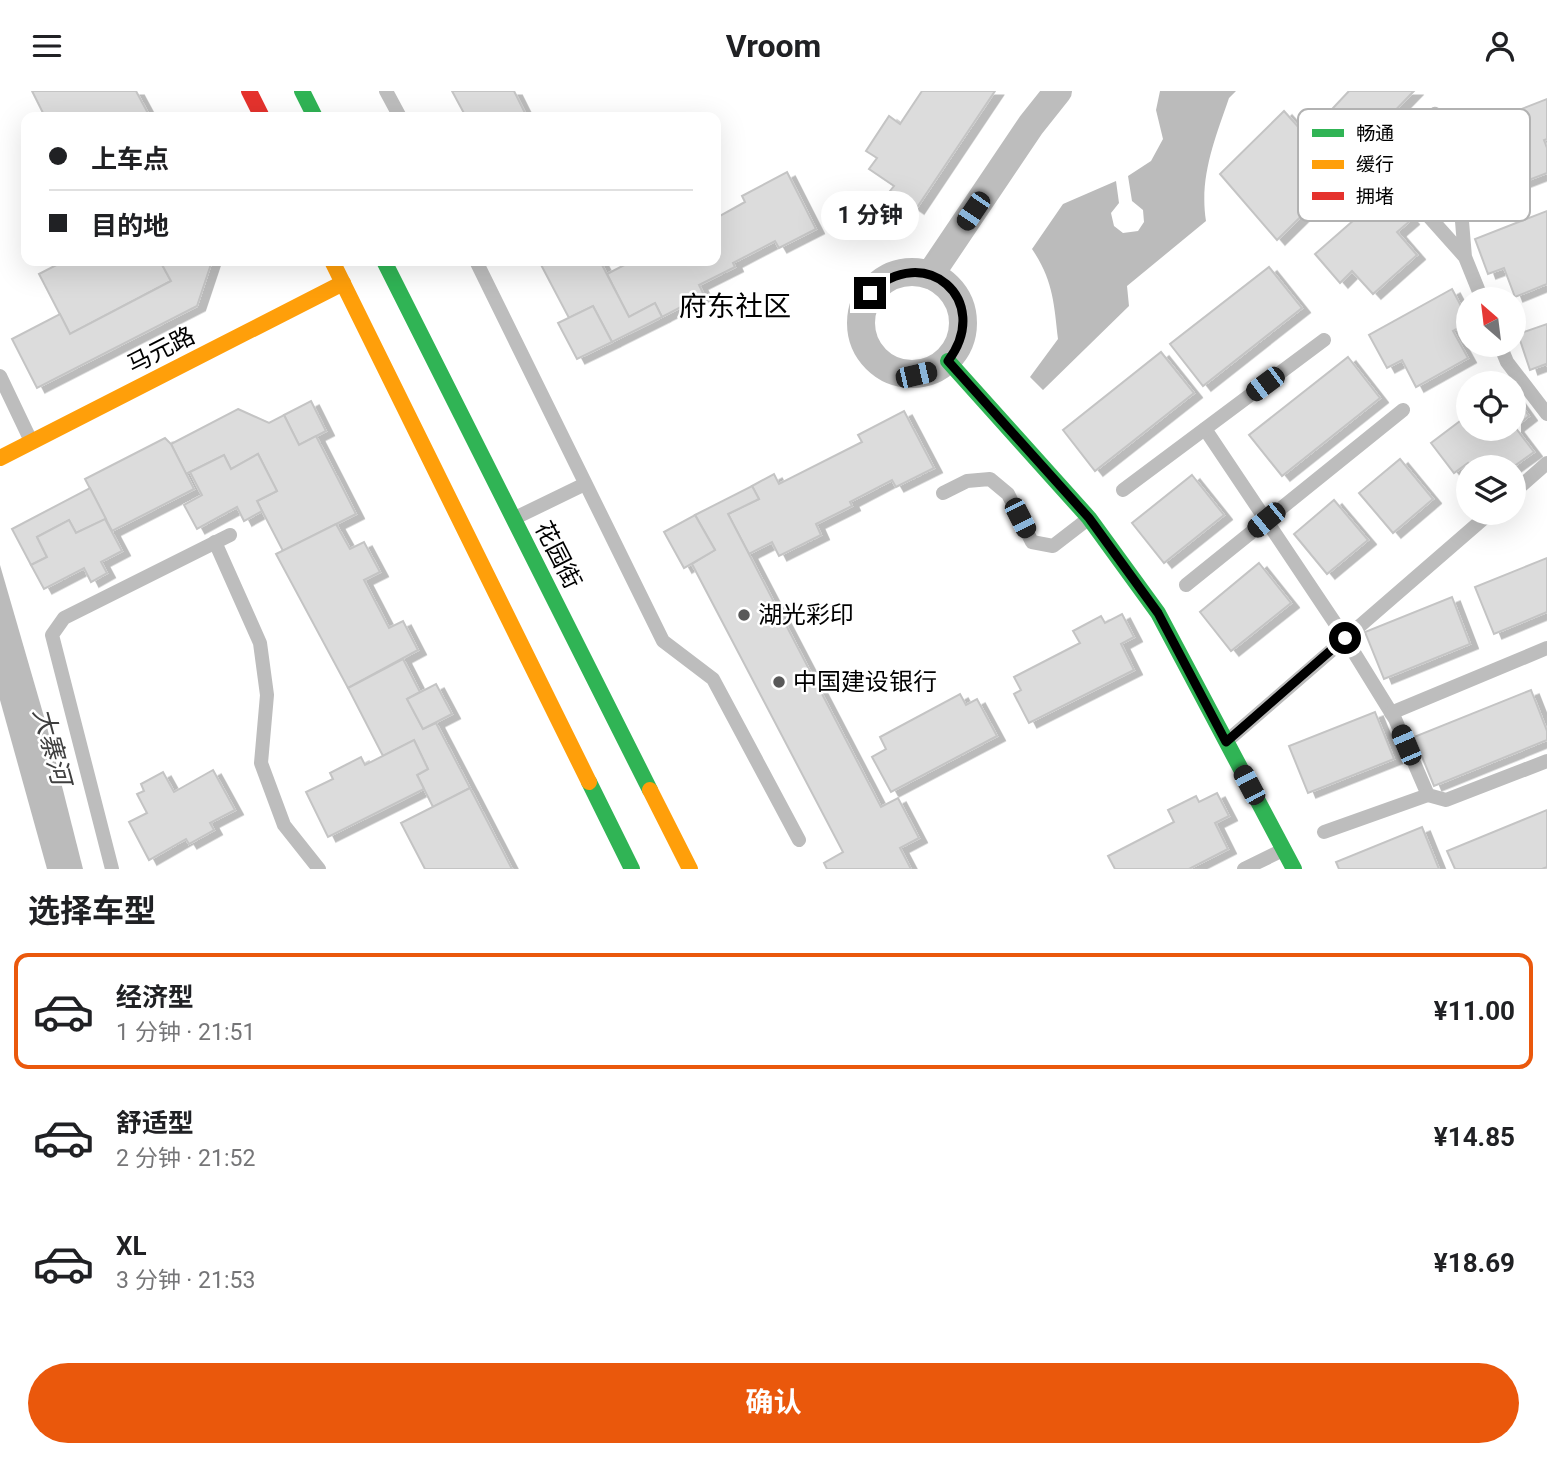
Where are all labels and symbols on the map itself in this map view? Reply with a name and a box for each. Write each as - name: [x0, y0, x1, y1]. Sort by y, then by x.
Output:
- legend: [1298, 109, 1530, 221]
- text: 畅通: [1356, 122, 1394, 145]
- text: 缓行: [1356, 153, 1394, 176]
- text: 拥堵: [1356, 185, 1394, 208]
- car: [953, 188, 994, 234]
- callout: 1 分钟: [821, 191, 919, 241]
- route end: [854, 277, 886, 309]
- north arrow: [1456, 287, 1526, 357]
- district label: 府东社区: [679, 290, 791, 323]
- street label: 马元路: [123, 321, 199, 379]
- car: [894, 360, 939, 390]
- car: [1242, 363, 1289, 405]
- car: [1002, 495, 1039, 541]
- car: [1244, 499, 1289, 541]
- street label: 花园街: [529, 517, 587, 593]
- place label: 湖光彩印: [758, 601, 854, 629]
- marker: 湖光彩印: [736, 607, 752, 623]
- route start: [1329, 622, 1361, 654]
- place label: 中国建设银行: [793, 668, 937, 696]
- marker: 中国建设银行: [771, 674, 787, 690]
- water label: 大寨河: [27, 704, 78, 792]
- car: [1389, 722, 1424, 768]
- car: [1230, 762, 1269, 808]

